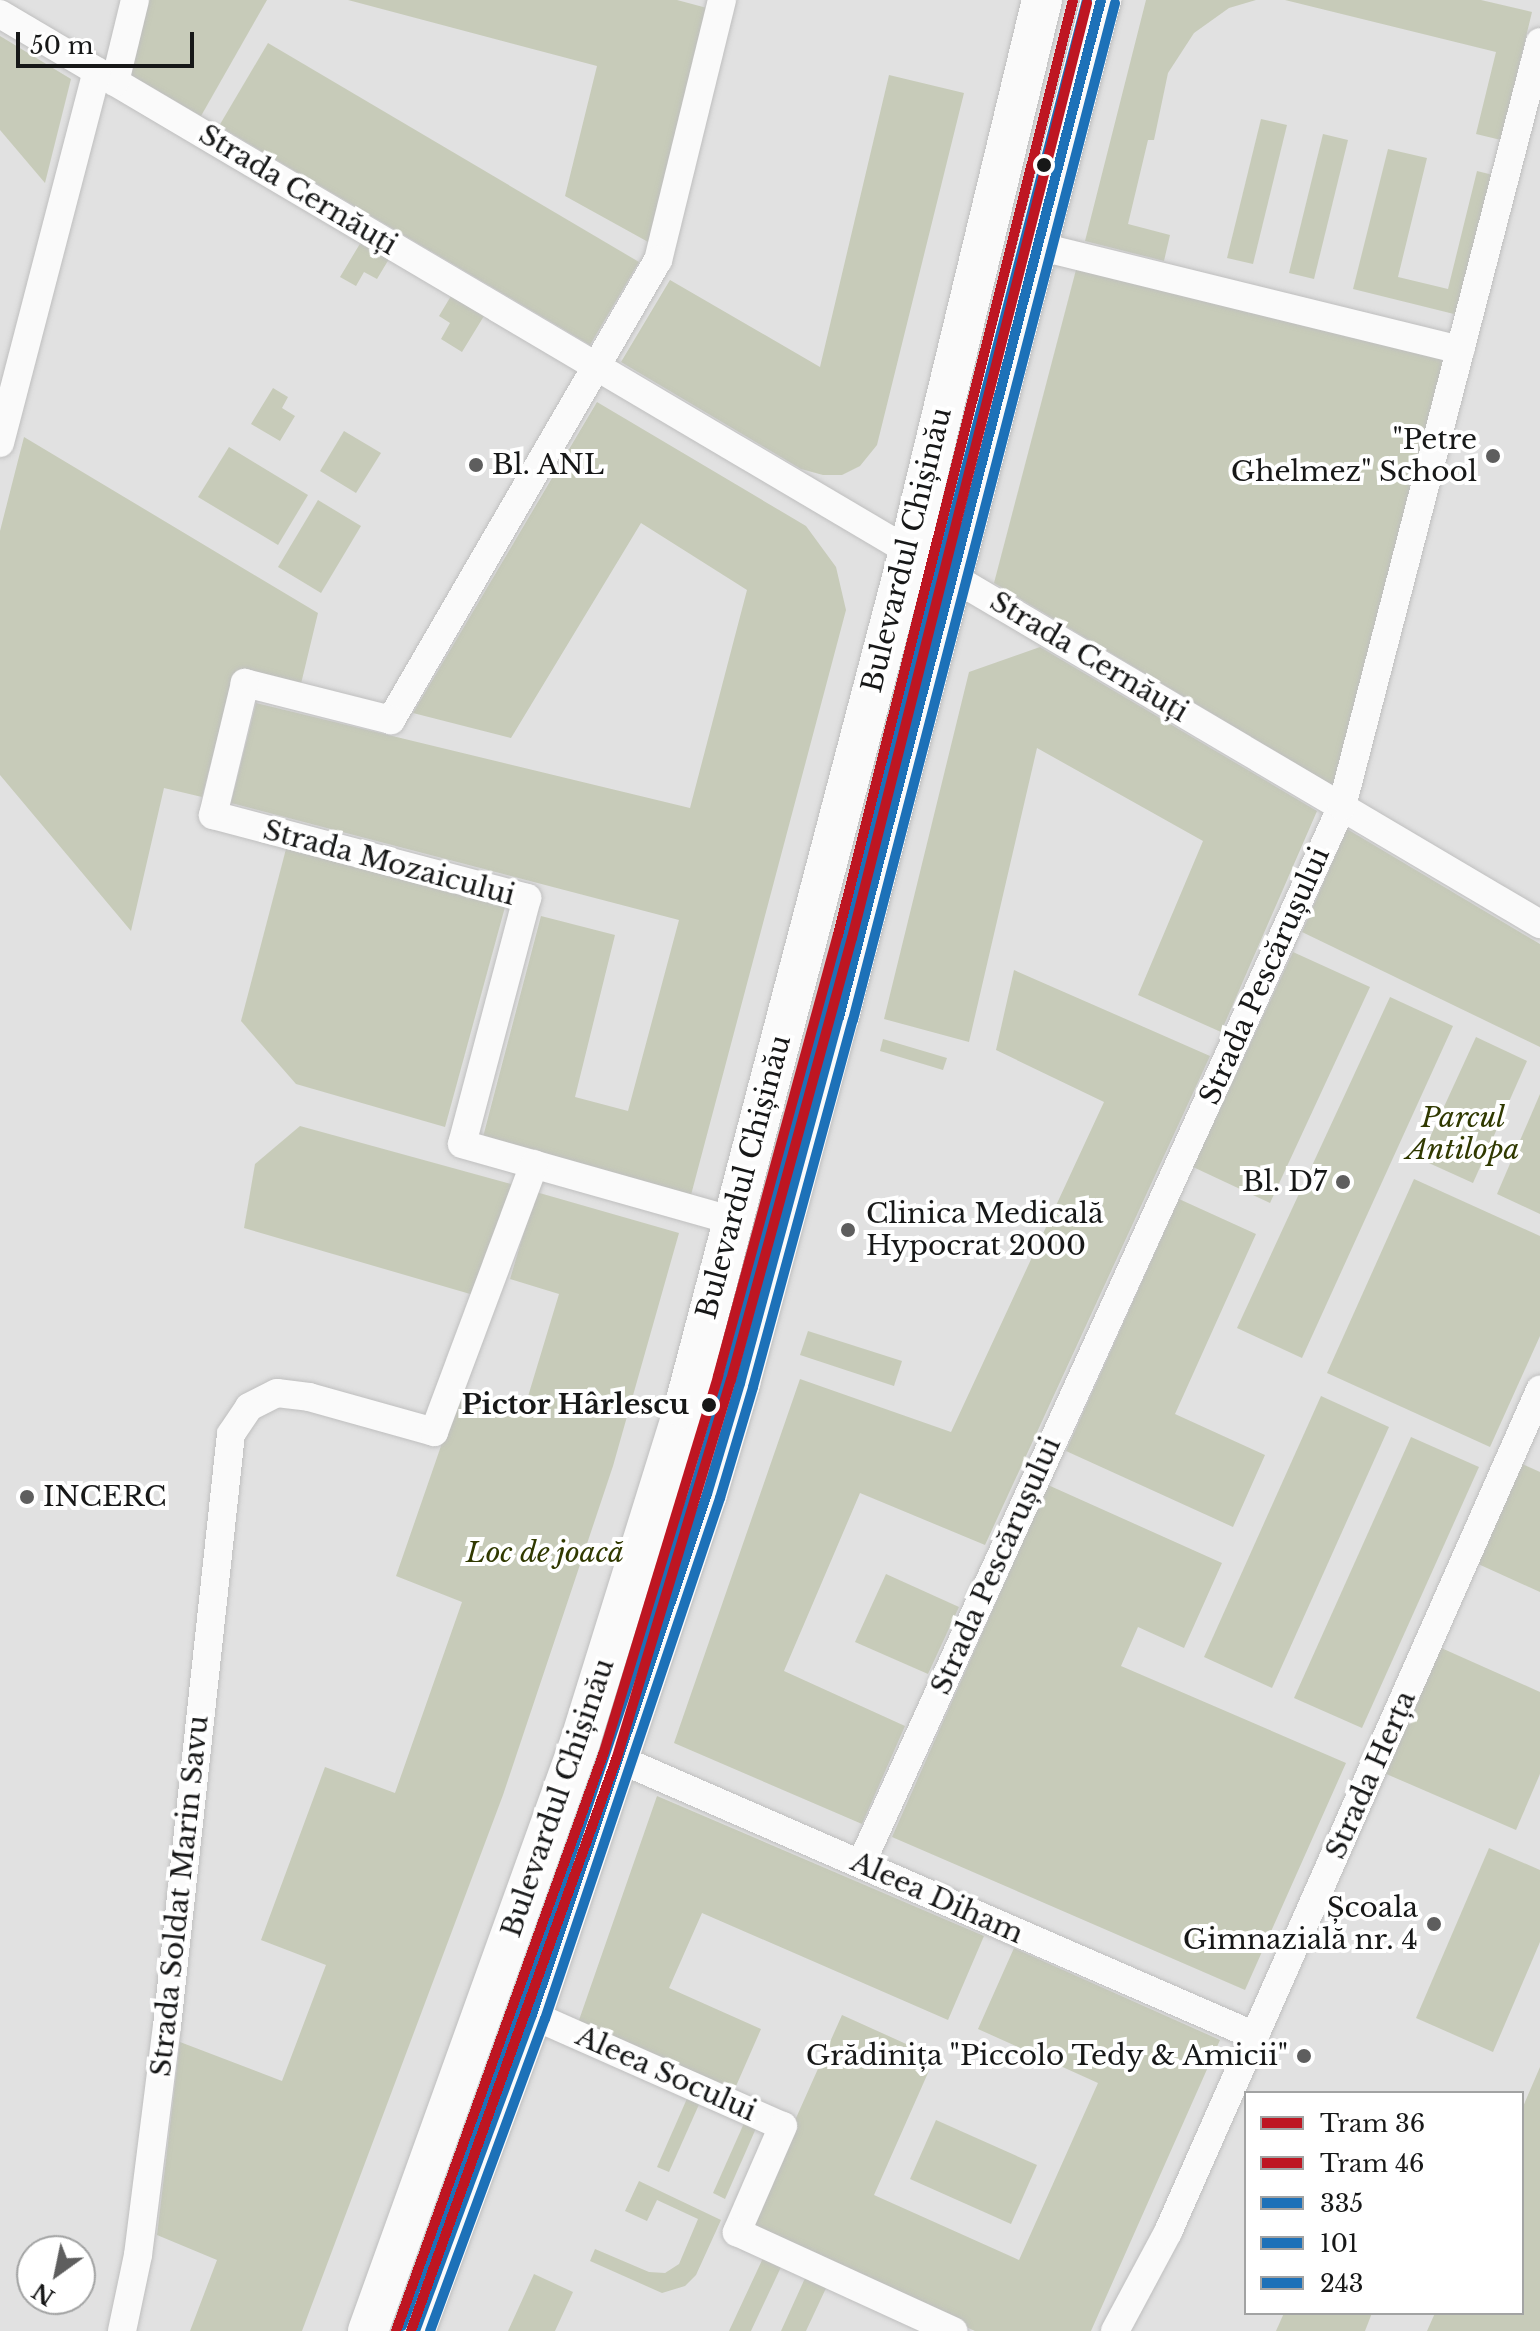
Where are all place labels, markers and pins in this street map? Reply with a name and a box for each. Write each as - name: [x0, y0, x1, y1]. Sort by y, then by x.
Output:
- unlabelled marker: [1036, 157, 1052, 173]
- place label: "Petre Ghelmez" School: [1230, 423, 1477, 489]
- marker: "Petre Ghelmez" School: [1484, 447, 1502, 465]
- place label: Bl. ANL: [492, 448, 605, 482]
- marker: Bl. ANL: [467, 456, 485, 474]
- place label: Bl. D7: [1242, 1165, 1327, 1199]
- marker: Bl. D7: [1334, 1173, 1352, 1191]
- place label: Clinica Medicală Hypocrat 2000: [866, 1197, 1104, 1263]
- marker: Clinica Medicală Hypocrat 2000: [837, 1219, 859, 1241]
- place label: Pictor Hârlescu: [461, 1388, 689, 1422]
- marker: Pictor Hârlescu: [696, 1392, 722, 1418]
- place label: INCERC: [43, 1480, 166, 1514]
- marker: INCERC: [18, 1488, 36, 1506]
- place label: Școala Gimnazială nr. 4: [1183, 1891, 1418, 1957]
- marker: Școala Gimnazială nr. 4: [1425, 1915, 1443, 1933]
- place label: Grădinița "Piccolo Tedy & Amicii": [802, 2039, 1288, 2073]
- marker: Grădinița "Piccolo Tedy & Amicii": [1295, 2047, 1313, 2065]

